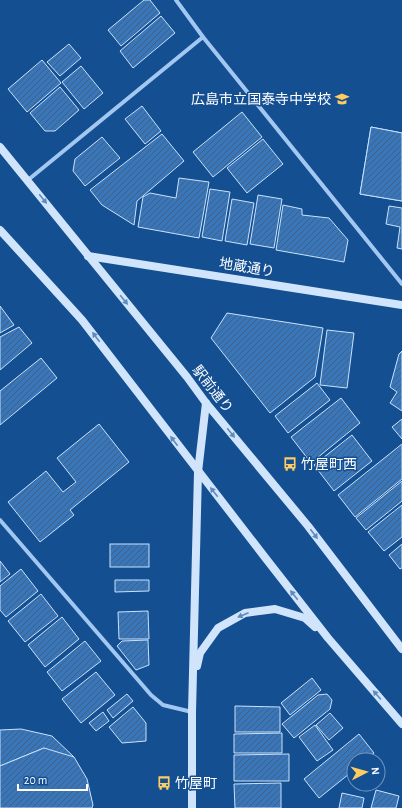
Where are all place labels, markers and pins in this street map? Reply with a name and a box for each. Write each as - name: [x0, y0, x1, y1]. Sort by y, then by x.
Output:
- school or university icon: 広島市立国泰寺中学校: [334, 91, 350, 107]
- place label: 広島市立国泰寺中学校: [191, 92, 331, 107]
- bus stop icon: 竹屋町西: [282, 456, 298, 472]
- place label: 竹屋町西: [301, 457, 357, 472]
- bus stop icon: 竹屋町: [156, 775, 172, 791]
- place label: 竹屋町: [175, 776, 217, 791]

